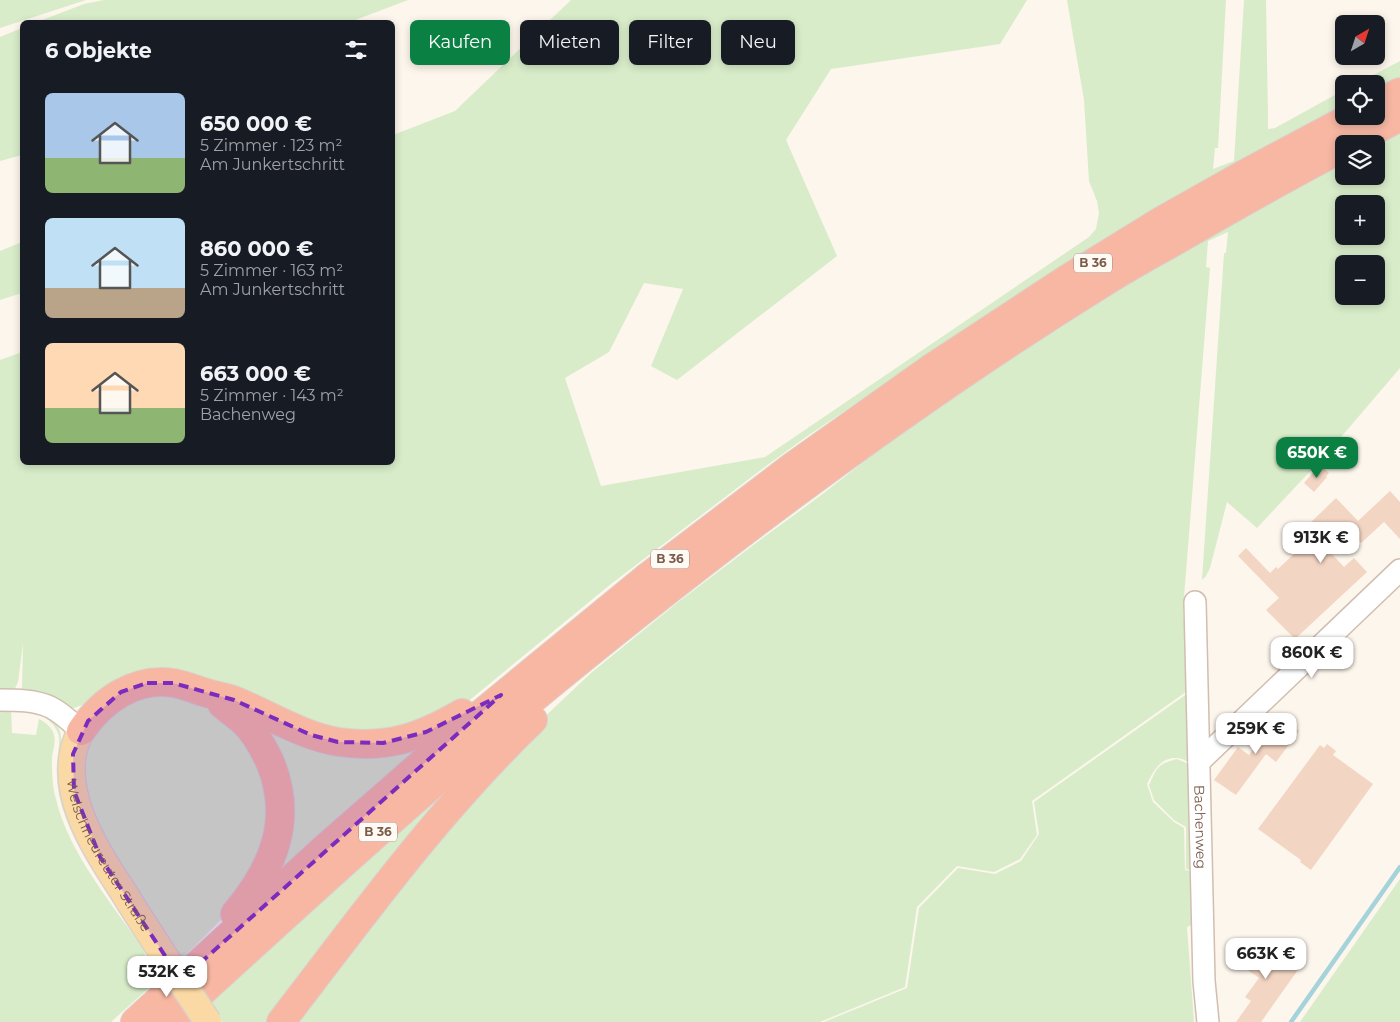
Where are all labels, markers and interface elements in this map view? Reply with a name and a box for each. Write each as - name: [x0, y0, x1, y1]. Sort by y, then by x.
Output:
- north arrow: [1335, 15, 1385, 65]
- map controls: [1335, 15, 1385, 305]
- chip: Kaufen: [410, 20, 510, 65]
- chip: Mieten: [520, 20, 619, 65]
- chip: Filter: [629, 20, 711, 65]
- chip: Neu: [721, 20, 795, 65]
- icon: filters: [342, 36, 370, 64]
- text: 6 Objekte: [45, 38, 152, 63]
- button: locate: [1335, 75, 1385, 125]
- text: 650 000 €: [200, 111, 312, 136]
- icon: home: [85, 113, 145, 173]
- button: layers: [1335, 135, 1385, 185]
- text: 5 Zimmer · 123 m²: [200, 136, 342, 155]
- text: Am Junkertschritt: [200, 155, 345, 174]
- button: +: [1335, 195, 1385, 245]
- text: 860 000 €: [200, 236, 313, 261]
- icon: home: [85, 238, 145, 298]
- road number: B 36: [1074, 254, 1112, 272]
- button: −: [1335, 255, 1385, 305]
- text: 5 Zimmer · 163 m²: [200, 261, 343, 280]
- text: Am Junkertschritt: [200, 280, 345, 299]
- text: 663 000 €: [200, 361, 311, 386]
- icon: home: [85, 363, 145, 423]
- text: 5 Zimmer · 143 m²: [200, 386, 344, 405]
- text: Bachenweg: [200, 405, 296, 424]
- pin: 650K €: [1276, 436, 1358, 479]
- text: 650K €: [1287, 443, 1347, 462]
- pin: 913K €: [1280, 522, 1362, 564]
- text: 913K €: [1293, 528, 1349, 547]
- road number: B 36: [651, 550, 689, 568]
- pin: 860K €: [1271, 636, 1353, 679]
- text: 860K €: [1282, 643, 1342, 662]
- pin: 259K €: [1215, 712, 1297, 755]
- text: 259K €: [1227, 719, 1285, 738]
- street label: Welschneureuter Straße: [63, 778, 155, 935]
- street label: Bachenweg: [1190, 785, 1210, 869]
- road number: B 36: [359, 822, 397, 842]
- pin: 663K €: [1225, 938, 1307, 980]
- text: 663K €: [1236, 944, 1296, 963]
- pin: 532K €: [126, 956, 208, 998]
- text: 532K €: [138, 962, 196, 981]

